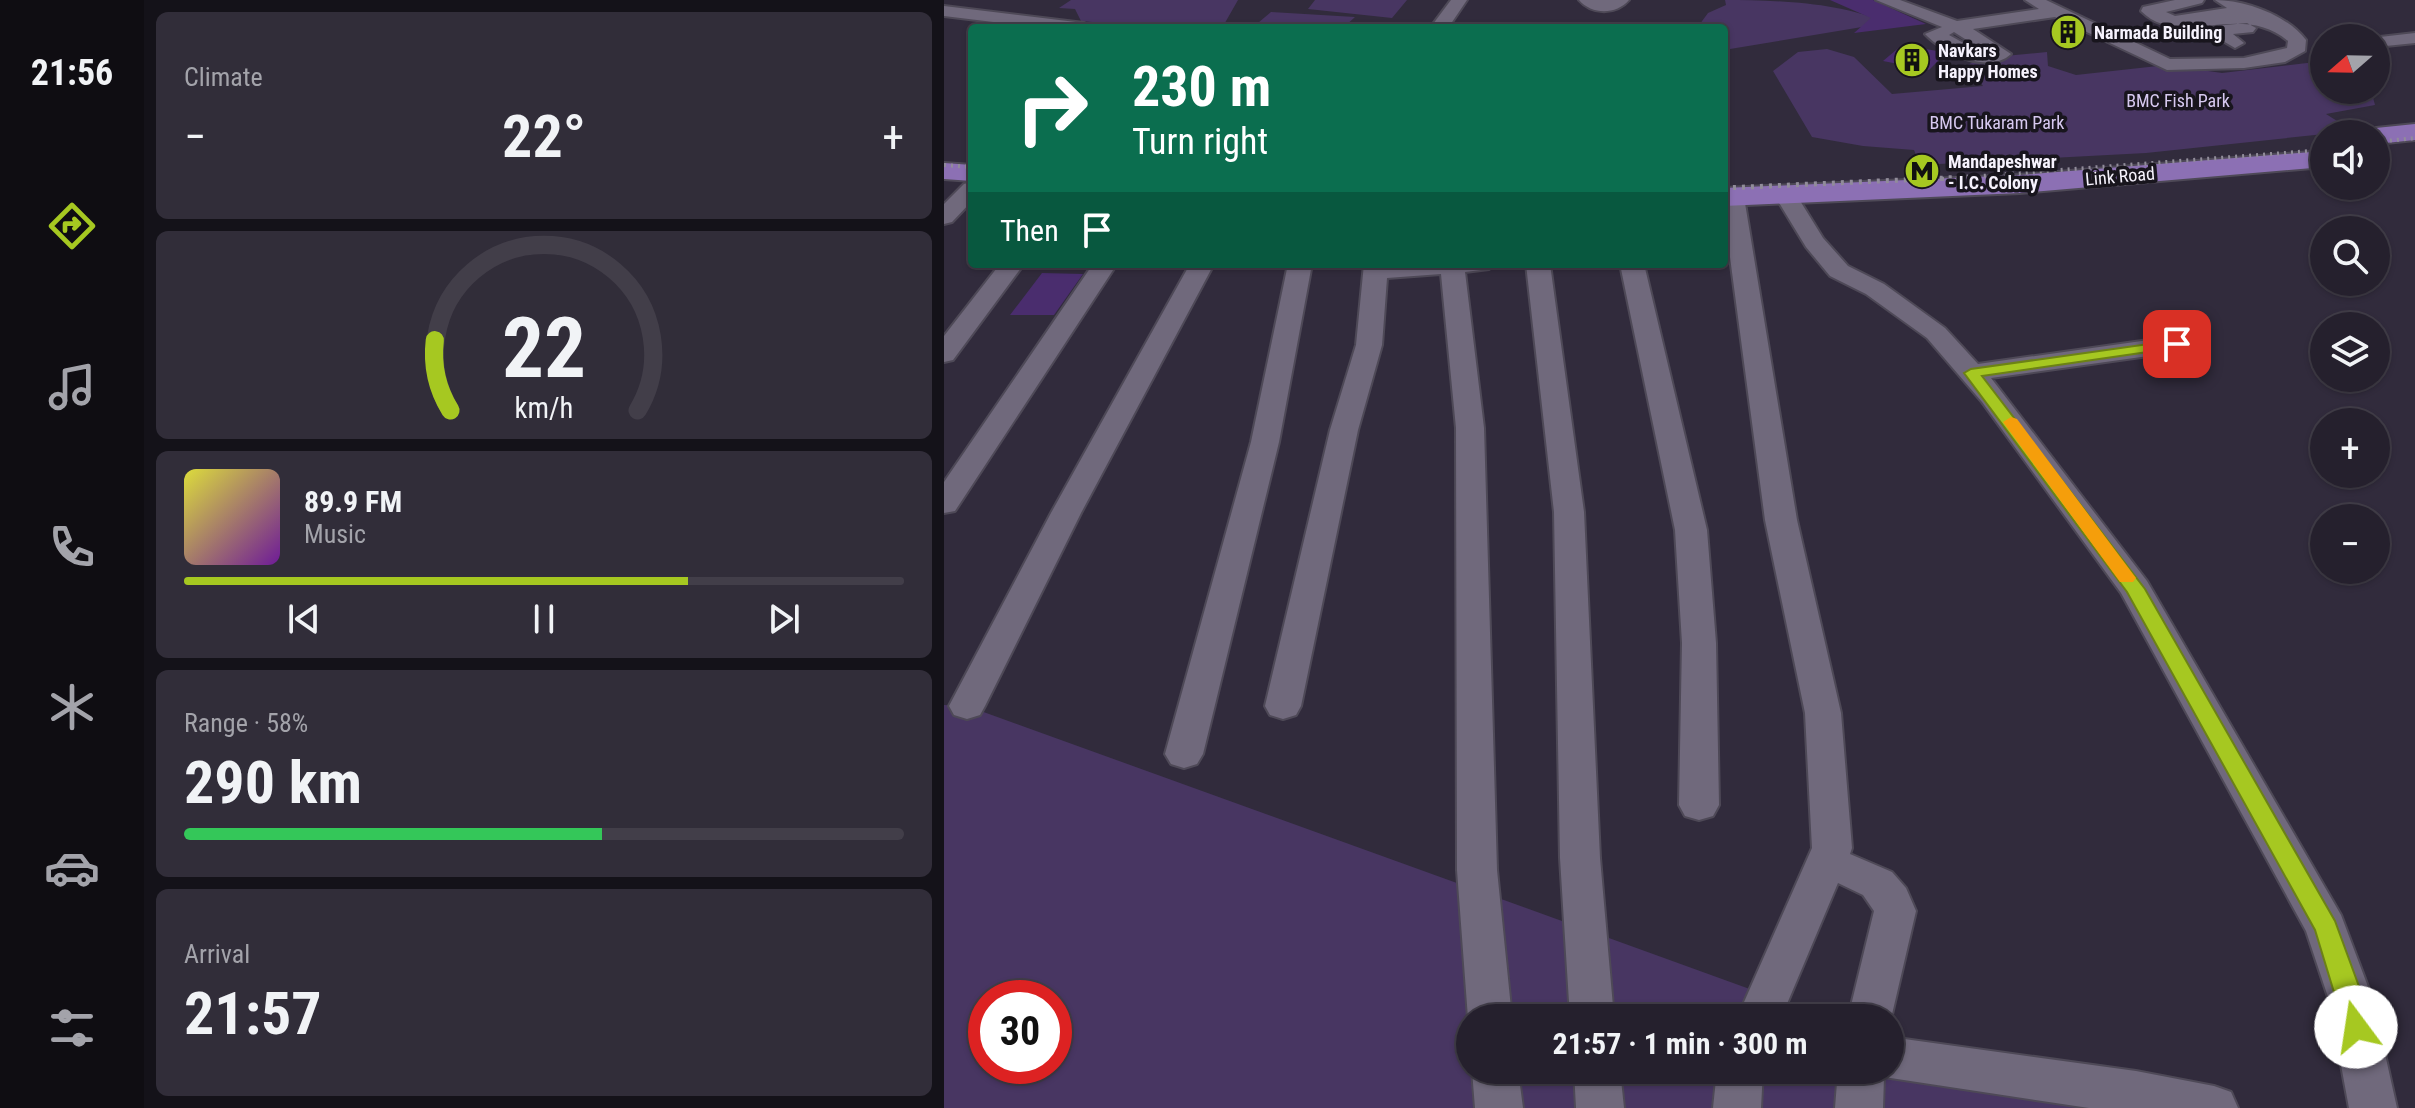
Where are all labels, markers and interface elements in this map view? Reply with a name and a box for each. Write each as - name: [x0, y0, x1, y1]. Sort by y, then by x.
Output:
- building icon: Narmada Building: [2049, 13, 2087, 51]
- place label: Narmada Building: [2094, 22, 2222, 43]
- north arrow: [2310, 24, 2390, 104]
- map controls: [2310, 24, 2390, 584]
- place label: Navkars Happy Homes: [1938, 40, 2038, 82]
- building icon: Navkars Happy Homes: [1893, 41, 1931, 79]
- text: 21:56: [31, 52, 113, 94]
- text: 230 m: [1132, 54, 1271, 120]
- icon: right: [1000, 56, 1104, 160]
- text: Climate: [184, 62, 263, 92]
- park label: BMC Fish Park: [2126, 90, 2230, 111]
- text: 22°: [502, 101, 586, 172]
- text: −: [184, 111, 206, 163]
- text: +: [882, 111, 904, 163]
- park label: BMC Tukaram Park: [1930, 112, 2064, 133]
- button: sound: [2310, 120, 2390, 200]
- text: Turn right: [1132, 121, 1268, 163]
- place label: Mandapeshwar - I.C. Colony: [1948, 151, 2057, 193]
- metro station icon: Mandapeshwar - I.C. Colony: [1903, 152, 1941, 190]
- street label: Link Road: [2084, 162, 2156, 190]
- icon: directions: [44, 198, 100, 254]
- icon: arrive: [1075, 208, 1119, 252]
- text: Then: [1000, 213, 1059, 248]
- button: search: [2310, 216, 2390, 296]
- text: 22: [502, 300, 586, 397]
- pin: [2143, 310, 2211, 378]
- button: layers: [2310, 312, 2390, 392]
- icon: arrive: [2155, 322, 2199, 366]
- icon: music: [44, 359, 100, 415]
- text: km/h: [515, 391, 573, 425]
- button: +: [2310, 408, 2390, 488]
- text: 89.9 FM: [304, 484, 402, 519]
- button: −: [2310, 504, 2390, 584]
- icon: phone: [44, 519, 100, 575]
- text: Music: [304, 519, 366, 549]
- icon: previous: [282, 597, 326, 641]
- icon: pause: [522, 597, 566, 641]
- icon: next: [762, 597, 806, 641]
- icon: climate: [44, 679, 100, 735]
- text: Range · 58%: [184, 708, 308, 738]
- text: 290 km: [184, 747, 362, 818]
- icon: car: [44, 840, 100, 896]
- text: Arrival: [184, 939, 250, 969]
- text: 21:57: [184, 978, 322, 1049]
- speed limit sign: 30: [968, 980, 1072, 1084]
- position arrow: [2314, 985, 2398, 1069]
- icon: filters: [44, 1000, 100, 1056]
- text: 21:57 · 1 min · 300 m: [1553, 1026, 1807, 1061]

